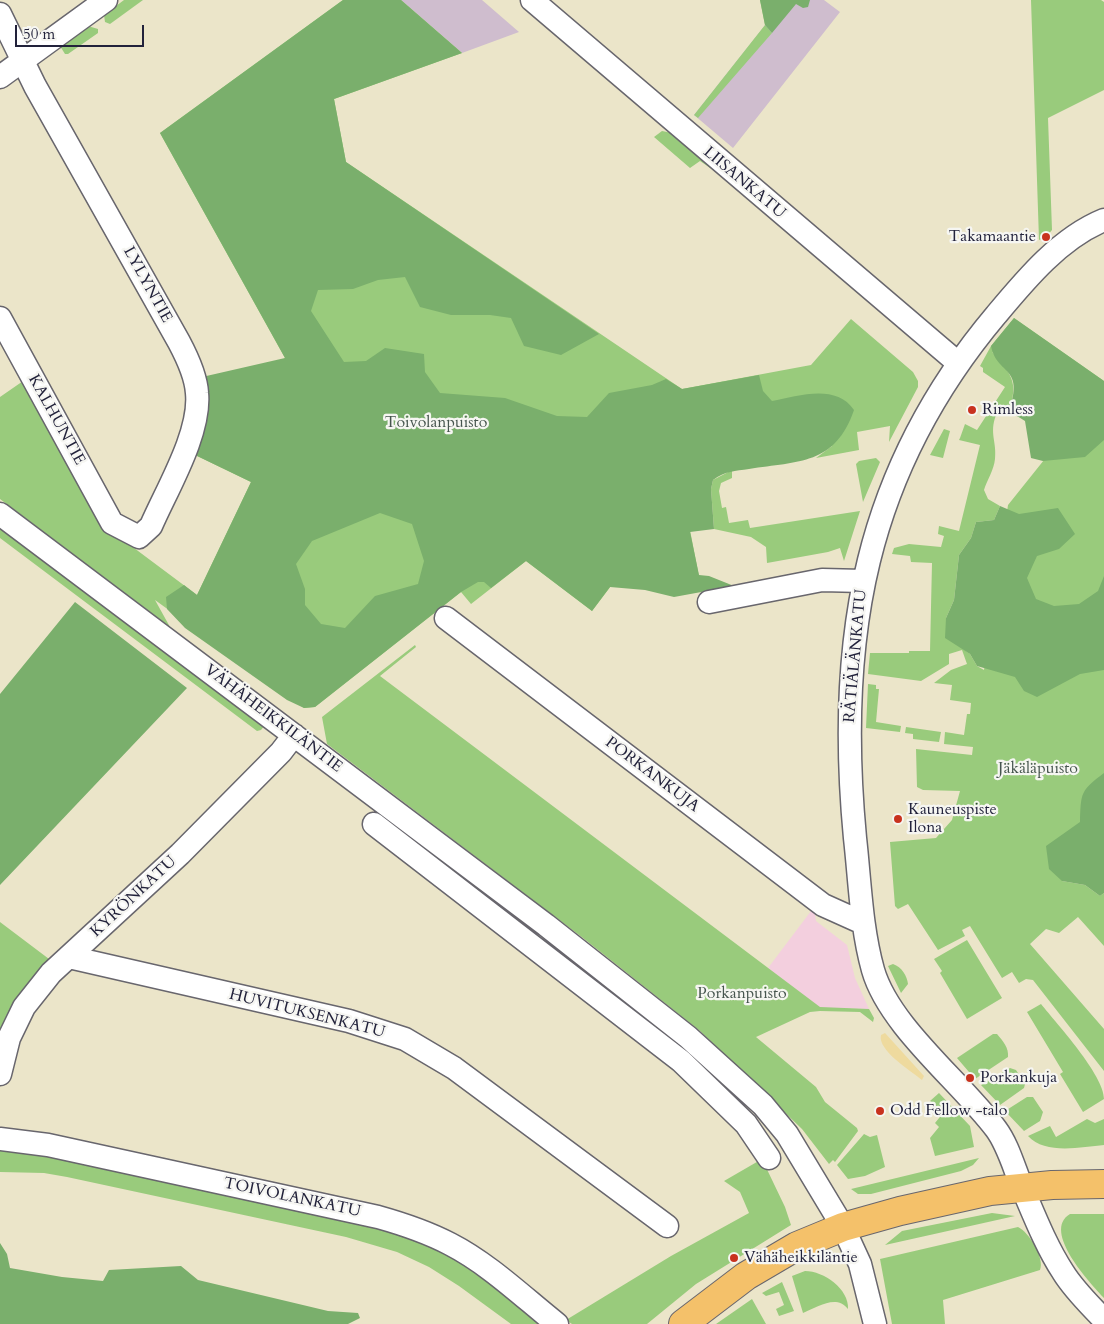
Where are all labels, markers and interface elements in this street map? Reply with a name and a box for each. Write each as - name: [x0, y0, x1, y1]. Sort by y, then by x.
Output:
- scale bar: [18, 15, 146, 47]
- text: 50 m: [23, 24, 55, 44]
- street label: LIISANKATU: [699, 143, 789, 223]
- place label: Takamaantie: [949, 227, 1036, 247]
- marker: Takamaantie: [1040, 231, 1052, 243]
- street label: LYLYNTIE: [118, 244, 176, 326]
- street label: KALHUNTIE: [23, 372, 89, 468]
- place label: Rimless: [982, 400, 1033, 420]
- marker: Rimless: [966, 404, 978, 416]
- park label: Toivolanpuisto: [385, 413, 487, 433]
- street label: RÄTIÄLÄNKATU: [841, 588, 871, 724]
- street label: VÄHÄHEIKKILÄNTIE: [200, 661, 346, 777]
- street label: PORKANKUJA: [601, 733, 703, 817]
- park label: Jäkäläpuisto: [998, 759, 1078, 779]
- place label: Kauneuspiste Ilona: [908, 800, 997, 838]
- marker: Kauneuspiste Ilona: [892, 813, 904, 825]
- street label: KYRÖNKATU: [87, 852, 181, 942]
- park label: Porkanpuisto: [697, 984, 787, 1004]
- street label: HUVITUKSENKATU: [227, 985, 387, 1043]
- place label: Porkankuja: [980, 1068, 1057, 1088]
- marker: Porkankuja: [964, 1072, 976, 1084]
- place label: Odd Fellow -talo: [890, 1101, 1007, 1121]
- marker: Odd Fellow -talo: [874, 1105, 886, 1117]
- street label: TOIVOLANKATU: [222, 1174, 362, 1222]
- place label: Vähäheikkiläntie: [744, 1248, 858, 1268]
- marker: Vähäheikkiläntie: [728, 1252, 740, 1264]

